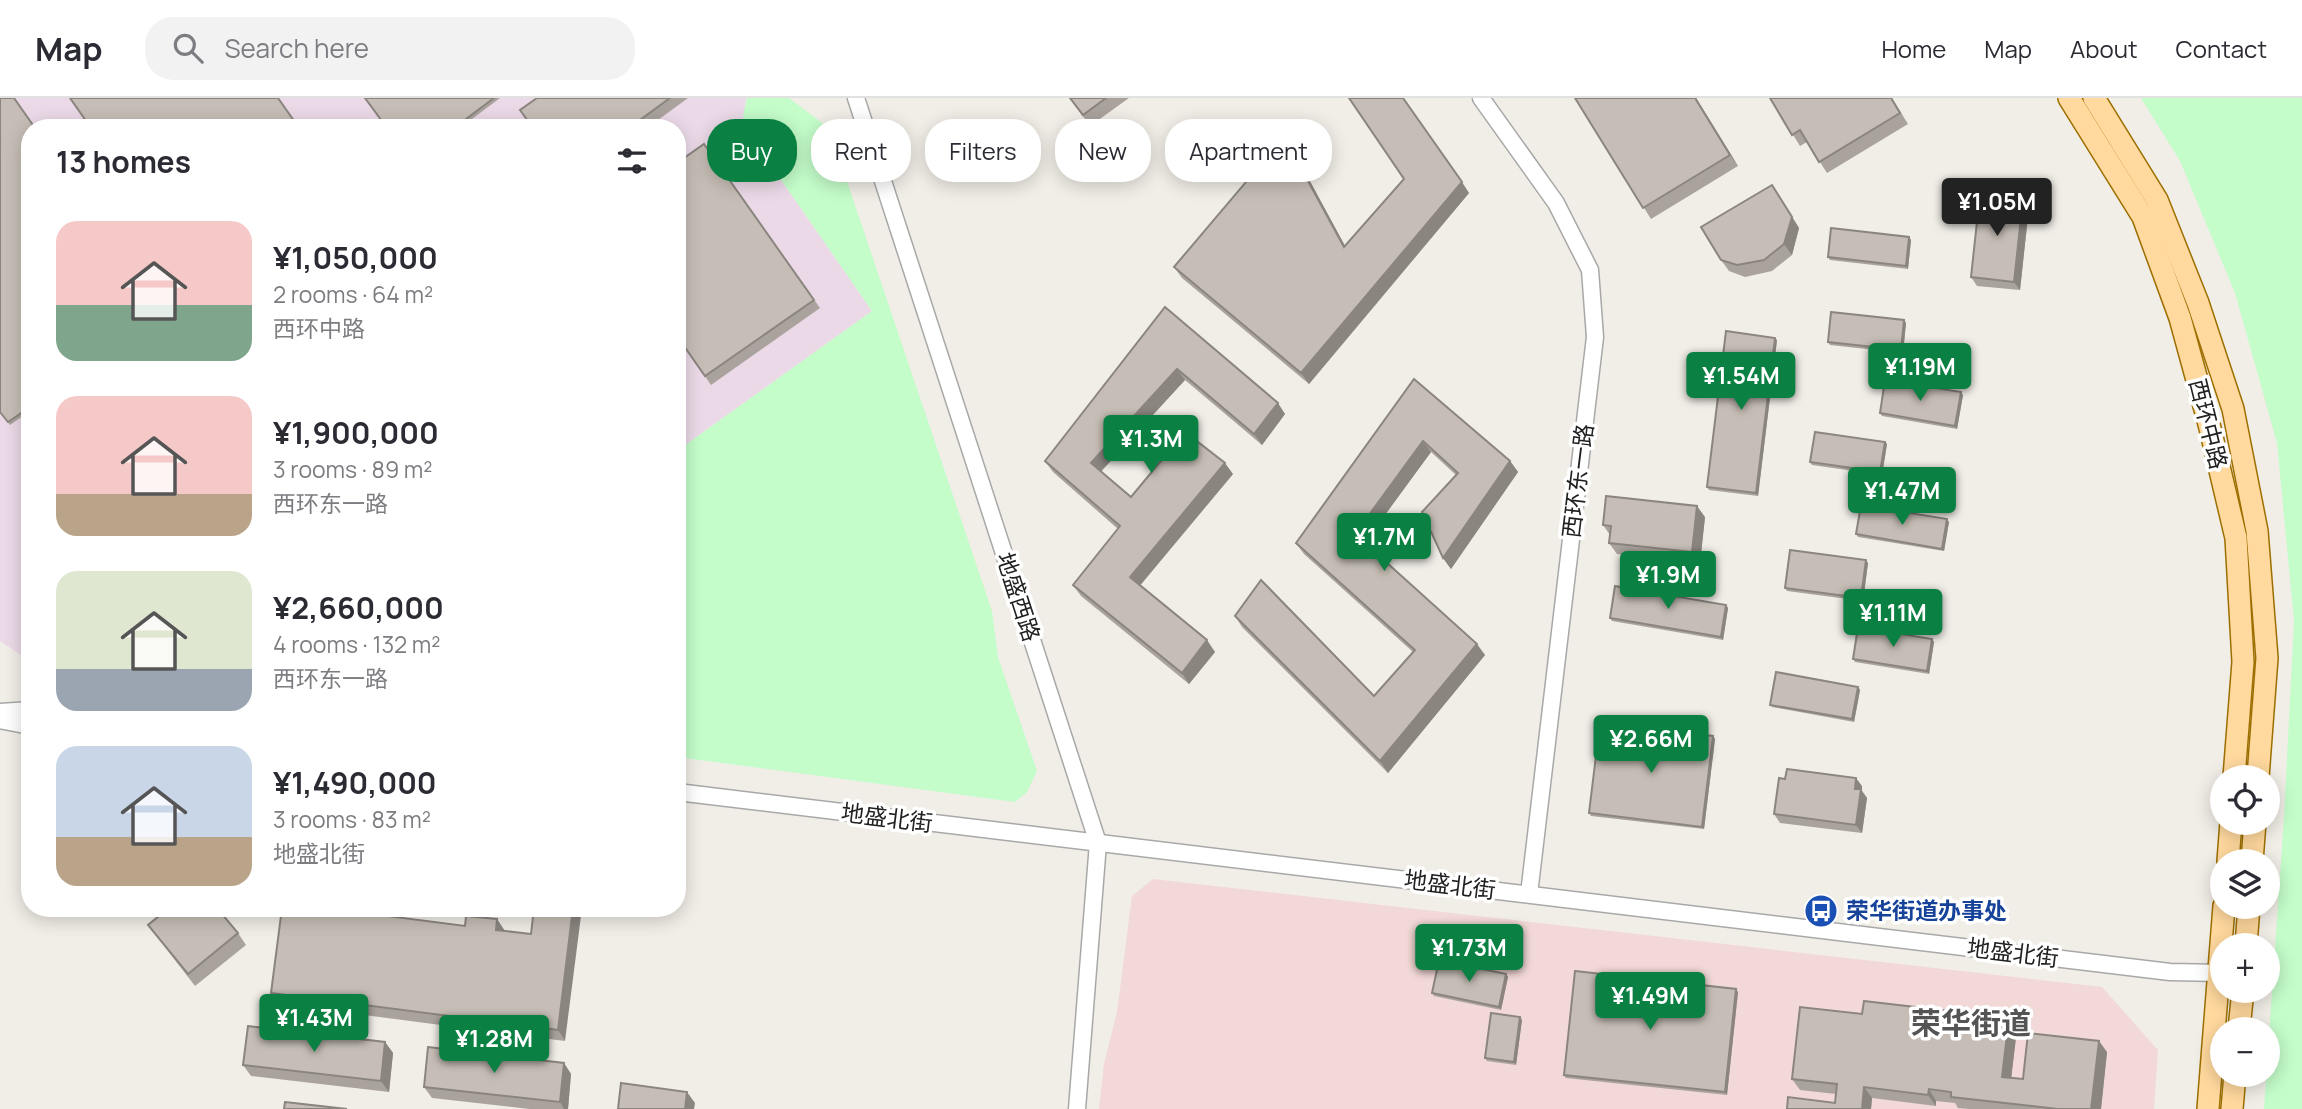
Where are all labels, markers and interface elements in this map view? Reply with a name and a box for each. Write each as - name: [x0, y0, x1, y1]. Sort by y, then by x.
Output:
- search box: [145, 17, 635, 80]
- text: Map: [35, 26, 103, 71]
- icon: search: [169, 29, 207, 67]
- text: Search here: [225, 30, 369, 66]
- text: Home: [1881, 32, 1946, 65]
- text: Map: [1984, 32, 2032, 65]
- text: About: [2070, 32, 2138, 65]
- text: Contact: [2176, 32, 2267, 65]
- chip: Buy: [707, 119, 797, 182]
- chip: Rent: [811, 119, 911, 182]
- chip: Filters: [925, 119, 1041, 182]
- chip: New: [1055, 119, 1151, 182]
- chip: Apartment: [1165, 119, 1332, 182]
- text: 13 homes: [56, 141, 191, 182]
- icon: filters: [613, 142, 651, 180]
- pin: ¥1.05M: [1940, 178, 2054, 238]
- text: ¥1.05M: [1958, 185, 2036, 217]
- text: ¥1,050,000: [273, 237, 438, 278]
- icon: home: [112, 249, 196, 333]
- text: 2 rooms · 64 m²: [273, 278, 433, 310]
- text: 西环中路: [273, 312, 365, 344]
- pin: ¥1.19M: [1863, 344, 1977, 403]
- text: ¥1.19M: [1884, 350, 1956, 382]
- pin: ¥1.54M: [1684, 352, 1798, 412]
- text: ¥1.54M: [1702, 359, 1780, 391]
- street label: 西环中路: [2182, 375, 2236, 472]
- text: ¥1,900,000: [273, 412, 439, 453]
- pin: ¥1.3M: [1102, 416, 1200, 475]
- text: ¥1.3M: [1119, 422, 1183, 454]
- street label: 西环东一路: [1554, 422, 1600, 540]
- icon: home: [112, 424, 196, 508]
- text: 3 rooms · 89 m²: [273, 453, 433, 485]
- pin: ¥1.47M: [1845, 468, 1959, 527]
- text: ¥1.47M: [1864, 474, 1940, 506]
- text: 西环东一路: [273, 487, 388, 519]
- pin: ¥1.7M: [1335, 514, 1433, 573]
- text: ¥1.7M: [1353, 520, 1415, 552]
- street label: 地盛西路: [990, 548, 1048, 645]
- pin: ¥1.9M: [1619, 552, 1717, 611]
- text: ¥1.9M: [1636, 558, 1700, 590]
- text: ¥2,660,000: [273, 587, 444, 628]
- pin: ¥1.11M: [1836, 589, 1950, 649]
- text: ¥1.11M: [1859, 596, 1927, 628]
- icon: home: [112, 599, 196, 683]
- text: 4 rooms · 132 m²: [273, 628, 441, 660]
- text: 西环东一路: [273, 662, 388, 694]
- pin: ¥2.66M: [1594, 716, 1708, 775]
- text: ¥2.66M: [1610, 722, 1693, 754]
- text: ¥1,490,000: [273, 762, 437, 803]
- map controls: [2210, 765, 2280, 1087]
- button: locate: [2210, 765, 2280, 835]
- icon: home: [112, 774, 196, 858]
- street label: 地盛北街: [840, 796, 935, 838]
- text: 3 rooms · 83 m²: [273, 803, 431, 835]
- text: 地盛北街: [273, 837, 365, 869]
- button: layers: [2210, 849, 2280, 919]
- street label: 地盛北街: [1403, 863, 1498, 905]
- bus stop icon: 荣华街道办事处: [1802, 892, 1840, 930]
- place label: 荣华街道办事处: [1846, 894, 2007, 926]
- pin: ¥1.73M: [1412, 924, 1526, 984]
- text: ¥1.73M: [1431, 931, 1507, 963]
- street label: 地盛北街: [1966, 931, 2061, 973]
- button: +: [2210, 933, 2280, 1003]
- pin: ¥1.49M: [1593, 972, 1707, 1032]
- text: ¥1.49M: [1611, 979, 1689, 1011]
- pin: ¥1.43M: [257, 995, 371, 1054]
- text: ¥1.43M: [275, 1001, 353, 1033]
- district label: 荣华街道: [1911, 1002, 2031, 1043]
- pin: ¥1.28M: [437, 1016, 551, 1075]
- button: −: [2210, 1017, 2280, 1087]
- text: ¥1.28M: [455, 1022, 533, 1054]

